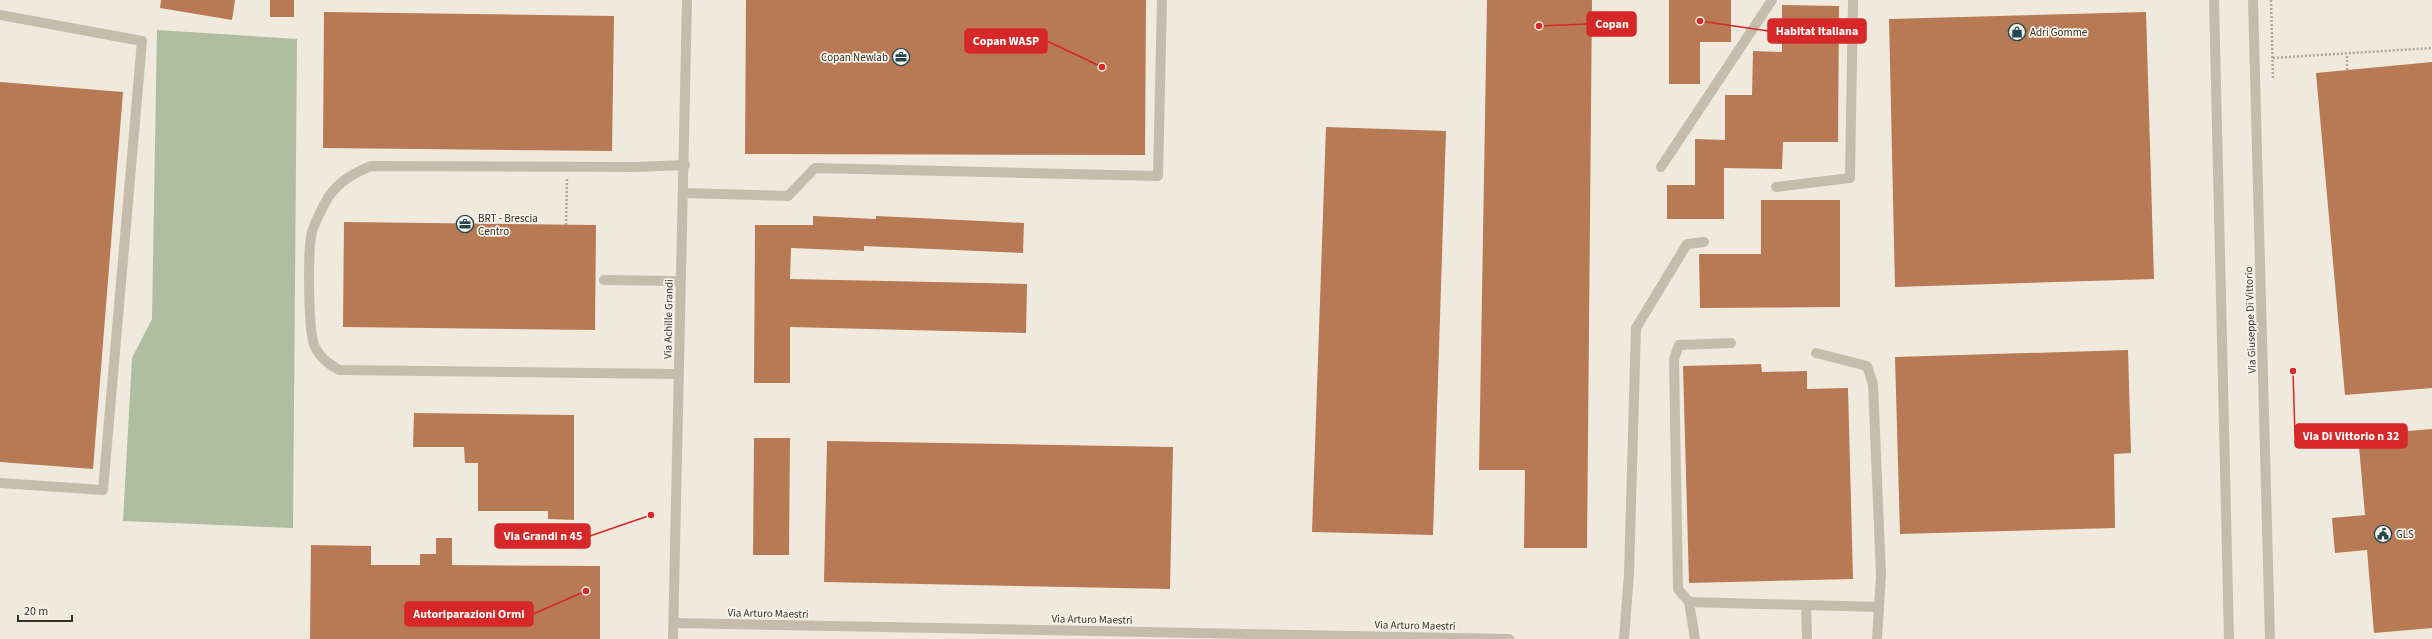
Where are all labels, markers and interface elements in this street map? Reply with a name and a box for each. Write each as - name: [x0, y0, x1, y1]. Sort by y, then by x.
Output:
- callout: Copan: [1587, 12, 1636, 36]
- text: Copan: [1595, 16, 1629, 33]
- callout: Habitat Italiana: [1768, 19, 1866, 43]
- shop icon: Adri Gomme: [2007, 22, 2027, 42]
- text: Habitat Italiana: [1776, 23, 1858, 40]
- place label: Adri Gomme: [2030, 25, 2088, 40]
- callout: Copan WASP: [965, 29, 1047, 53]
- text: Copan WASP: [973, 33, 1039, 50]
- office icon: Copan Newlab: [891, 47, 911, 67]
- place label: Copan Newlab: [821, 50, 888, 65]
- place label: BRT - Brescia Centro: [478, 211, 538, 239]
- office icon: BRT - Brescia Centro: [455, 214, 475, 234]
- street label: Via Giuseppe Di Vittorio: [2241, 266, 2260, 374]
- street label: Via Achille Grandi: [660, 279, 677, 359]
- callout: Via Di Vittorio n 32: [2295, 424, 2407, 448]
- text: Via Di Vittorio n 32: [2302, 428, 2399, 445]
- callout: Via Grandi n 45: [495, 524, 590, 548]
- public building icon: GLS: [2373, 524, 2393, 544]
- place label: GLS: [2396, 527, 2414, 542]
- text: Via Grandi n 45: [503, 528, 582, 545]
- scale bar: [18, 597, 72, 623]
- callout: Autoriparazioni Ormi: [405, 602, 533, 626]
- text: 20 m: [24, 603, 48, 620]
- street label: Via Arturo Maestri: [727, 605, 809, 622]
- text: Autoriparazioni Ormi: [412, 606, 525, 623]
- street label: Via Arturo Maestri: [1051, 611, 1133, 628]
- street label: Via Arturo Maestri: [1374, 617, 1456, 634]

